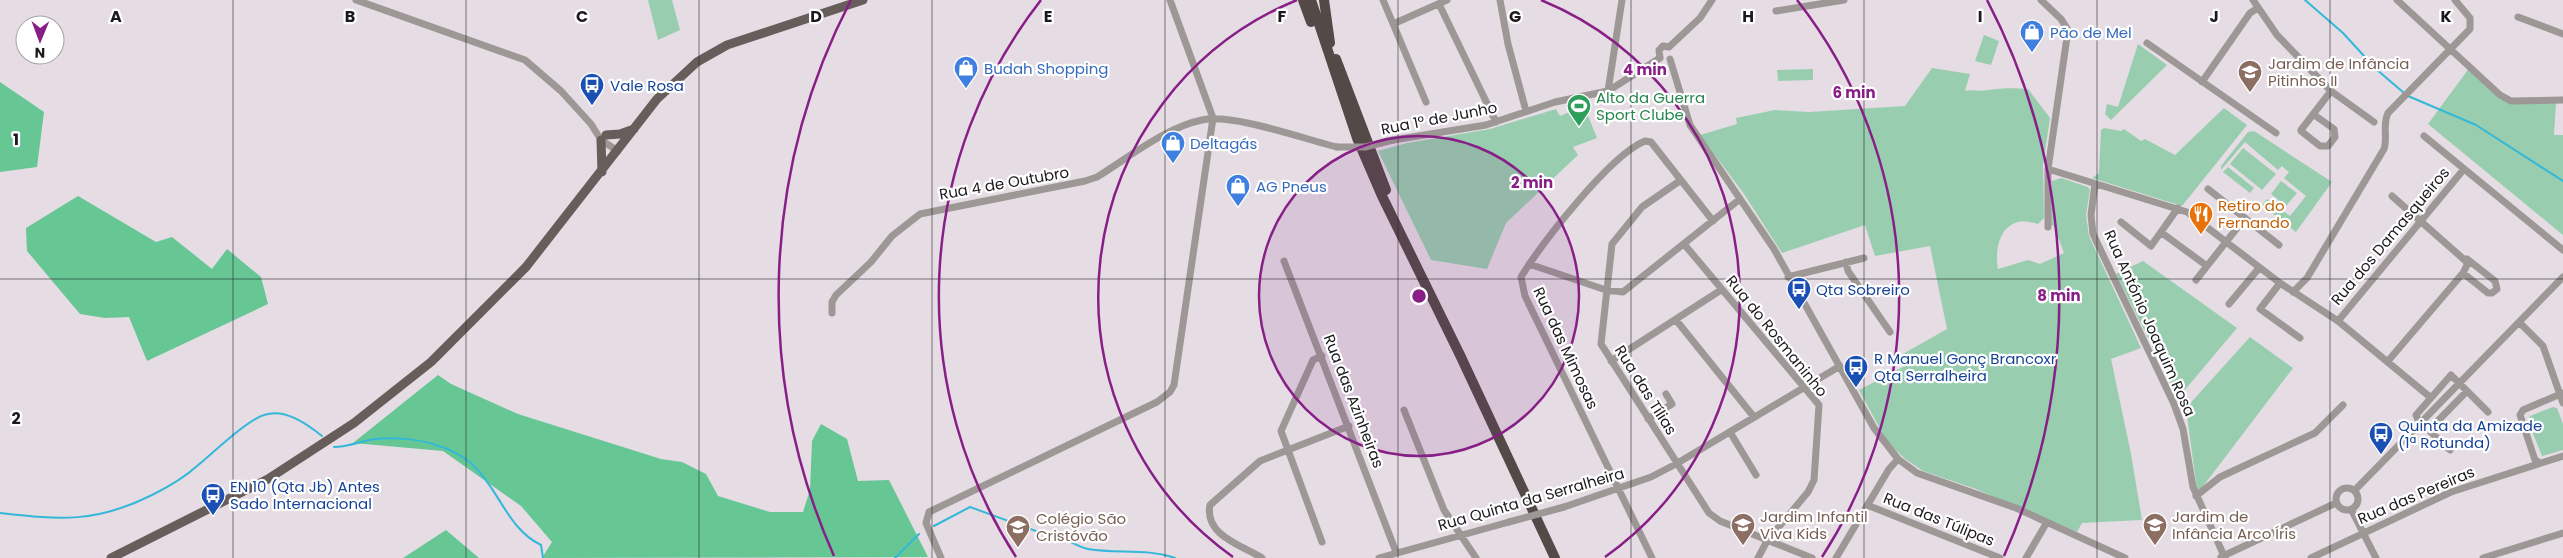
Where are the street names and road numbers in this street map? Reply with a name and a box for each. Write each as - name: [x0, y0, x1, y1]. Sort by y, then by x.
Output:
- street label: Rua 1º de Junho: [1379, 96, 1499, 140]
- street label: Rua 4 de Outubro: [937, 161, 1071, 205]
- street label: Rua dos Damasqueiros: [2326, 162, 2454, 310]
- street label: Rua António Joaquim Rosa: [2099, 227, 2201, 419]
- street label: Rua do Rosmaninho: [1721, 271, 1833, 401]
- street label: Rua das Mimosas: [1528, 284, 1604, 413]
- street label: Rua das Azinheiras: [1319, 331, 1389, 471]
- street label: Rua das Tílias: [1610, 341, 1682, 439]
- street label: Rua das Pereiras: [2354, 461, 2478, 529]
- street label: Rua Quinta da Serralheira: [1435, 462, 1627, 536]
- street label: Rua das Túlipas: [1880, 487, 1998, 551]

